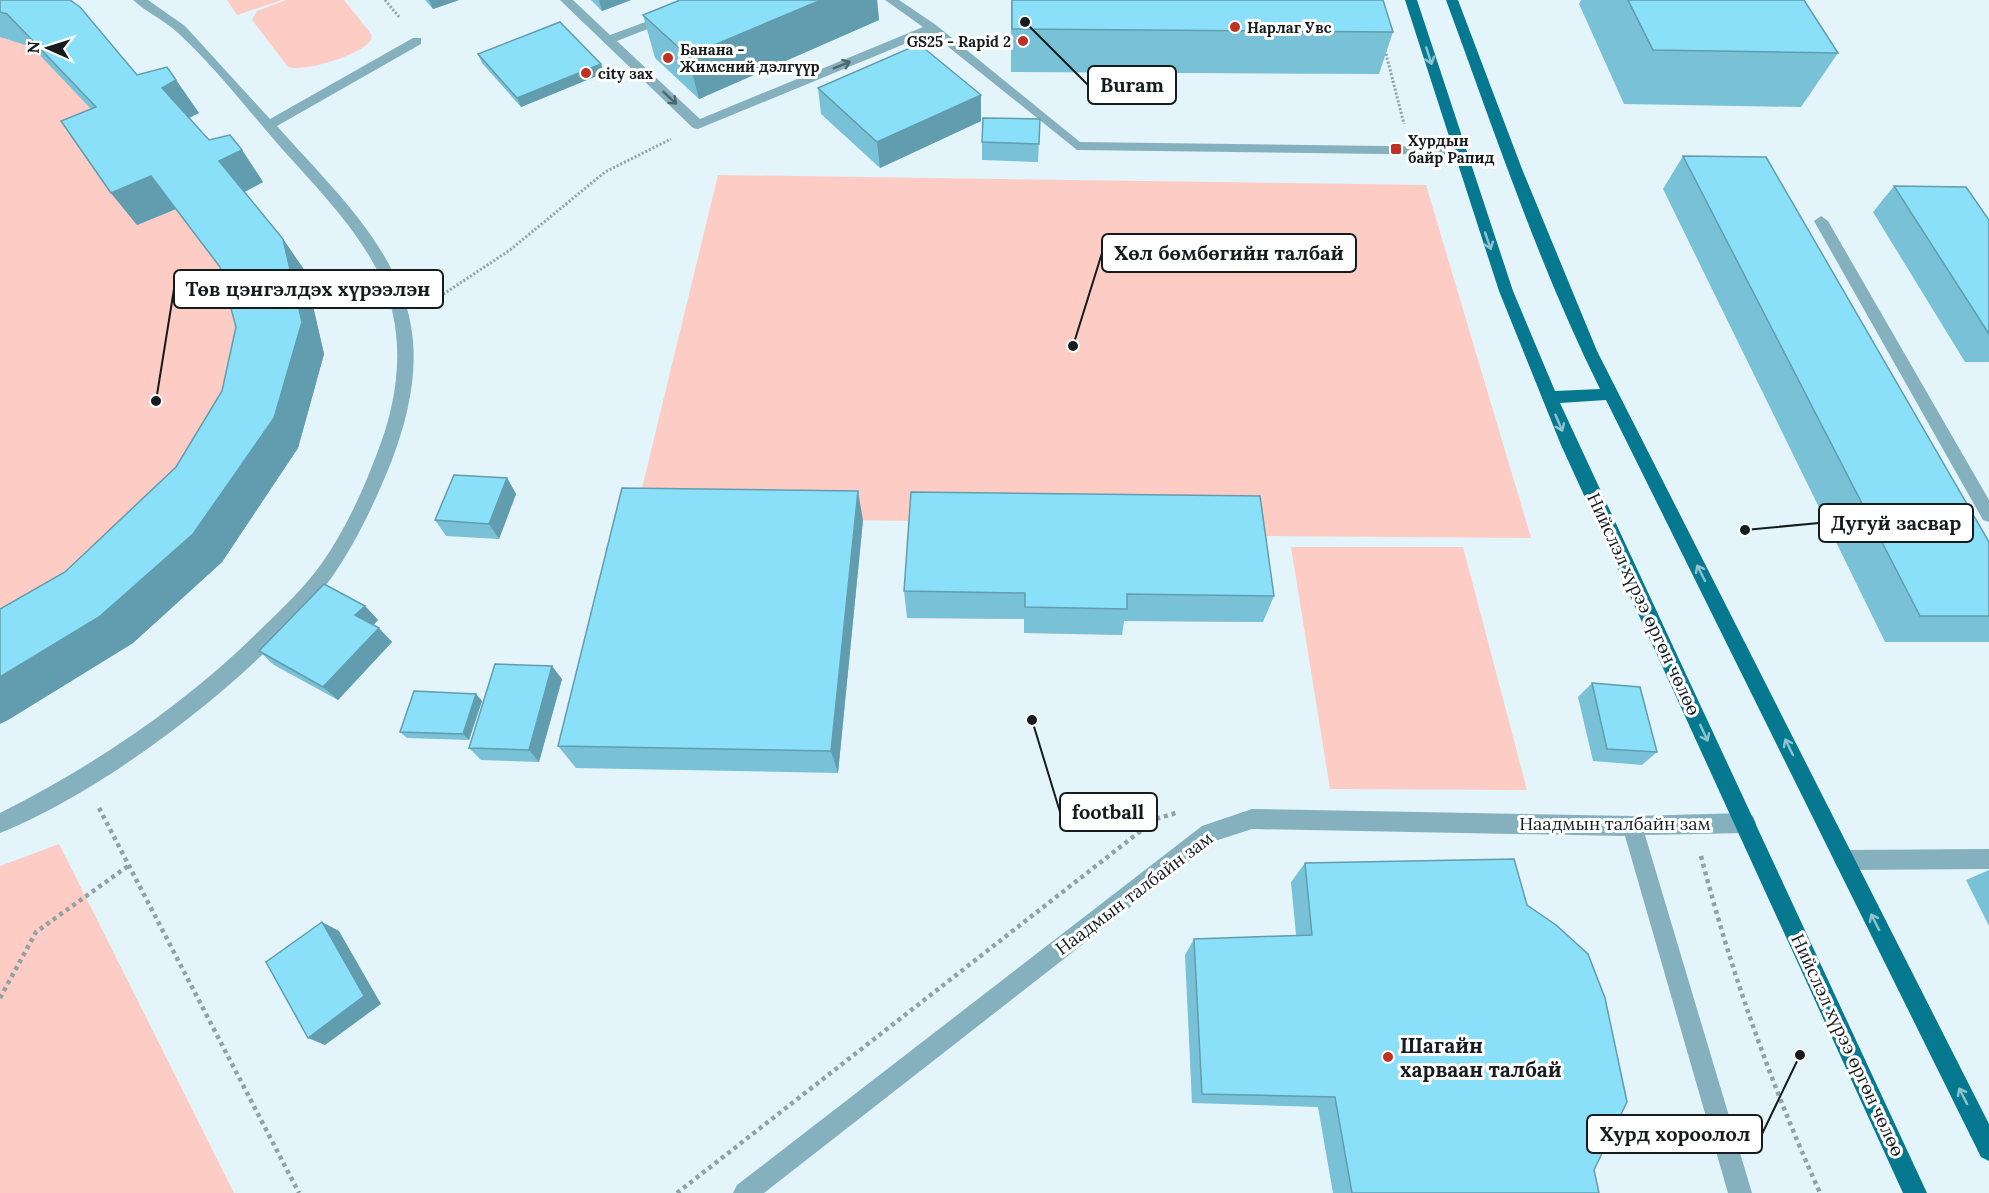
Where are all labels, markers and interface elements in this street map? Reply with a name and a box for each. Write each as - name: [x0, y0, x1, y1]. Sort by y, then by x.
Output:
- north arrow: [18, 18, 78, 78]
- place label: Нарлаг Увс: [1247, 18, 1332, 37]
- marker: Нарлаг Увс: [1228, 20, 1242, 34]
- place label: GS25 - Rapid 2: [907, 32, 1011, 51]
- marker: GS25 - Rapid 2: [1016, 34, 1030, 48]
- place label: Банана - Жимсний дэлгүүр: [680, 40, 820, 76]
- text: N: [23, 41, 43, 54]
- one-way arrow: [1424, 46, 1435, 65]
- marker: Банана - Жимсний дэлгүүр: [661, 51, 675, 65]
- one-way arrow: [833, 59, 851, 70]
- place label: city зах: [598, 64, 653, 83]
- marker: city зах: [579, 66, 593, 80]
- callout: Buram: [1088, 66, 1176, 104]
- text: Buram: [1100, 72, 1164, 97]
- one-way arrow: [662, 91, 677, 105]
- place label: Хурдын байр Рапид: [1408, 131, 1494, 167]
- marker: Хурдын байр Рапид: [1389, 142, 1403, 156]
- one-way arrow: [1484, 231, 1495, 250]
- callout: Хөл бөмбөгийн талбай: [1102, 234, 1356, 272]
- text: Хөл бөмбөгийн талбай: [1114, 240, 1344, 265]
- callout: Төв цэнгэлдэх хүрээлэн: [174, 270, 443, 308]
- text: Төв цэнгэлдэх хүрээлэн: [186, 276, 430, 301]
- one-way arrow: [1555, 414, 1566, 432]
- street label: Нийслэл хүрээ өргөн чөлөө: [1582, 489, 1706, 719]
- callout: Дугуй засвар: [1819, 504, 1973, 542]
- text: Дугуй засвар: [1831, 510, 1961, 535]
- one-way arrow: [1695, 565, 1707, 582]
- one-way arrow: [1699, 723, 1710, 741]
- one-way arrow: [1782, 739, 1794, 757]
- callout: football: [1060, 793, 1157, 831]
- text: football: [1072, 799, 1144, 824]
- street label: Наадмын талбайн зам: [1519, 812, 1711, 835]
- street label: Наадмын талбайн зам: [1051, 826, 1217, 960]
- one-way arrow: [1869, 913, 1881, 931]
- street label: Нийслэл хүрээ өргөн чөлөө: [1786, 930, 1910, 1160]
- place label: Шагайн харваан талбай: [1400, 1032, 1562, 1083]
- marker: Шагайн харваан талбай: [1381, 1050, 1395, 1064]
- one-way arrow: [1956, 1088, 1968, 1106]
- callout: Хурд хороолол: [1587, 1115, 1762, 1153]
- text: Хурд хороолол: [1600, 1121, 1750, 1146]

